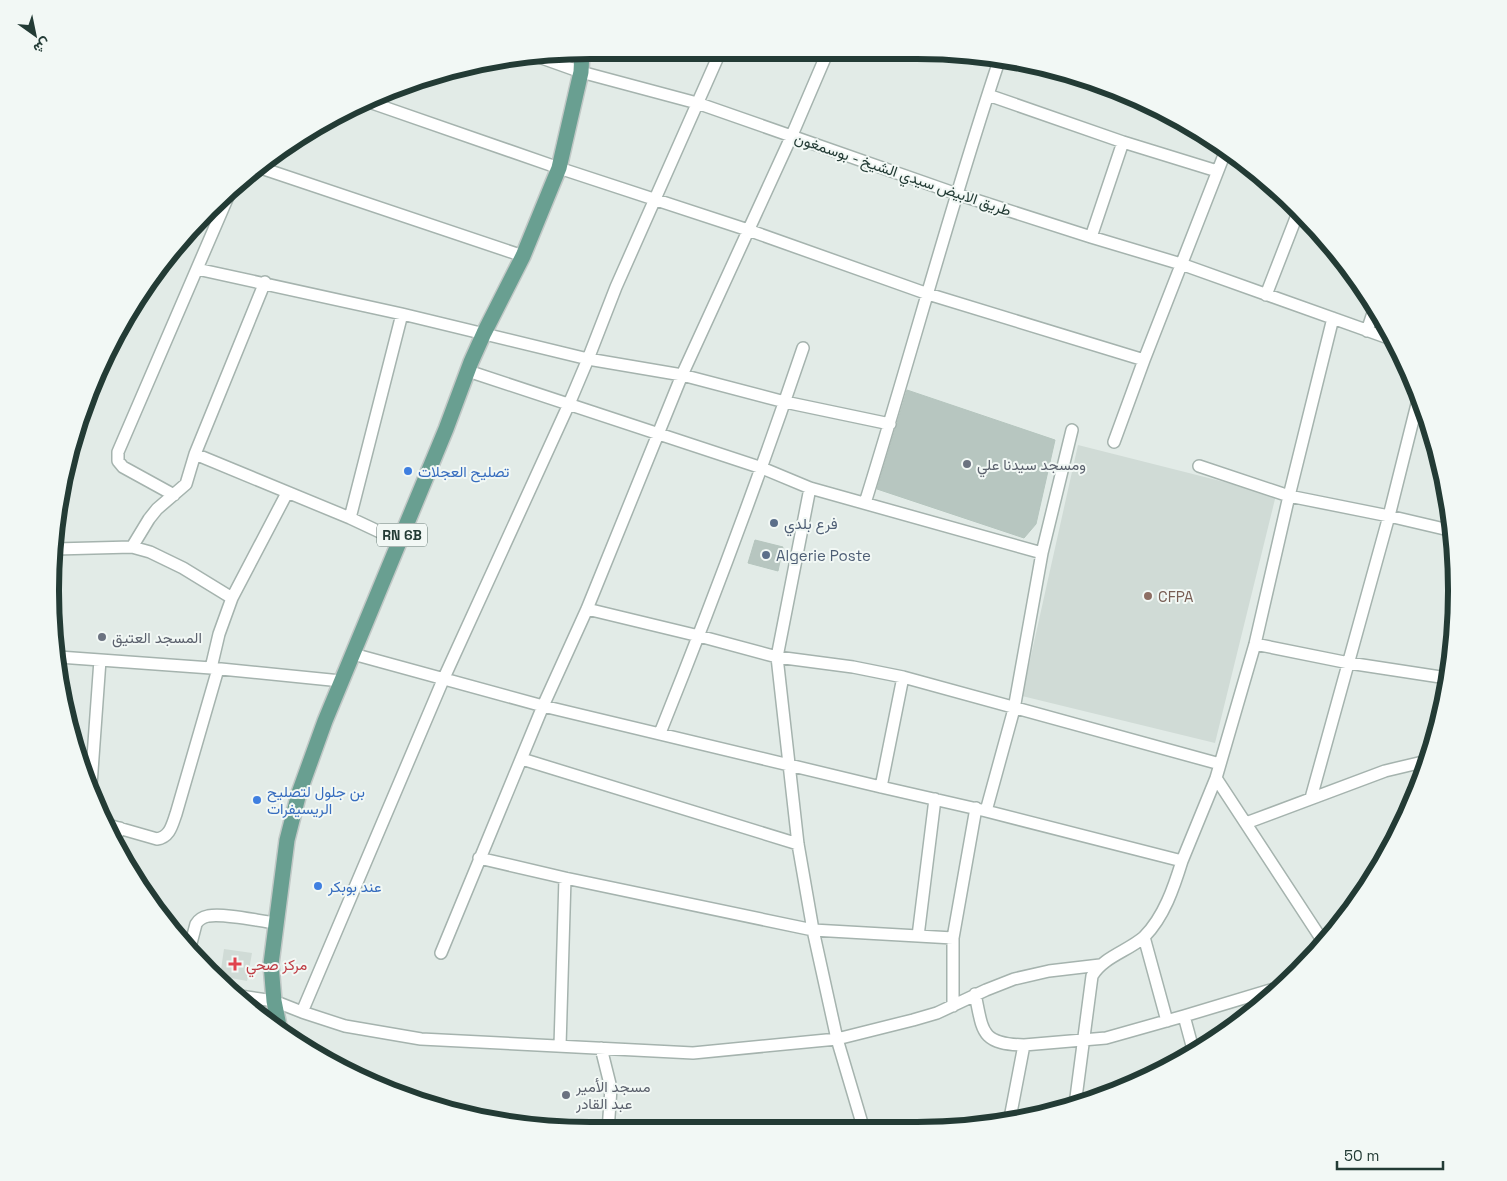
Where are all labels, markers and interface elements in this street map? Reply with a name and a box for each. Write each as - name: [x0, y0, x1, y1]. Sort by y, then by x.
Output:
- north arrow: [10, 10, 60, 60]
- text: ش: [30, 34, 54, 58]
- street label: طريق الابيض سيدي الشيخ - بوسمغون: [791, 128, 1014, 224]
- place label: ومسجد سيدنا علي: [977, 455, 1086, 478]
- marker: ومسجد سيدنا علي: [961, 458, 973, 470]
- place label: تصليح العجلات: [418, 462, 510, 483]
- marker: تصليح العجلات: [402, 465, 414, 477]
- place label: فرع بلدي: [784, 514, 838, 537]
- marker: فرع بلدي: [768, 517, 780, 529]
- road number: RN 6B: [377, 524, 427, 546]
- place label: Algerie Poste: [776, 546, 871, 565]
- marker: Algerie Poste: [760, 549, 772, 561]
- place label: CFPA: [1158, 587, 1194, 606]
- marker: CFPA: [1142, 590, 1154, 602]
- place label: المسجد العتيق: [112, 628, 202, 648]
- marker: المسجد العتيق: [96, 631, 108, 643]
- place label: بن جلول لتصليح الريسيفرات: [267, 782, 365, 818]
- marker: بن جلول لتصليح الريسيفرات: [251, 794, 263, 806]
- place label: عند بوبكر: [327, 877, 382, 896]
- marker: عند بوبكر: [312, 880, 324, 892]
- place label: مركز صحي: [246, 955, 307, 978]
- marker: مركز صحي: [228, 957, 242, 971]
- place label: مسجد الأمير عبد القادر: [575, 1077, 650, 1113]
- marker: مسجد الأمير عبد القادر: [560, 1089, 572, 1101]
- scale bar: [1337, 1138, 1443, 1170]
- text: 50 m: [1344, 1146, 1379, 1165]

